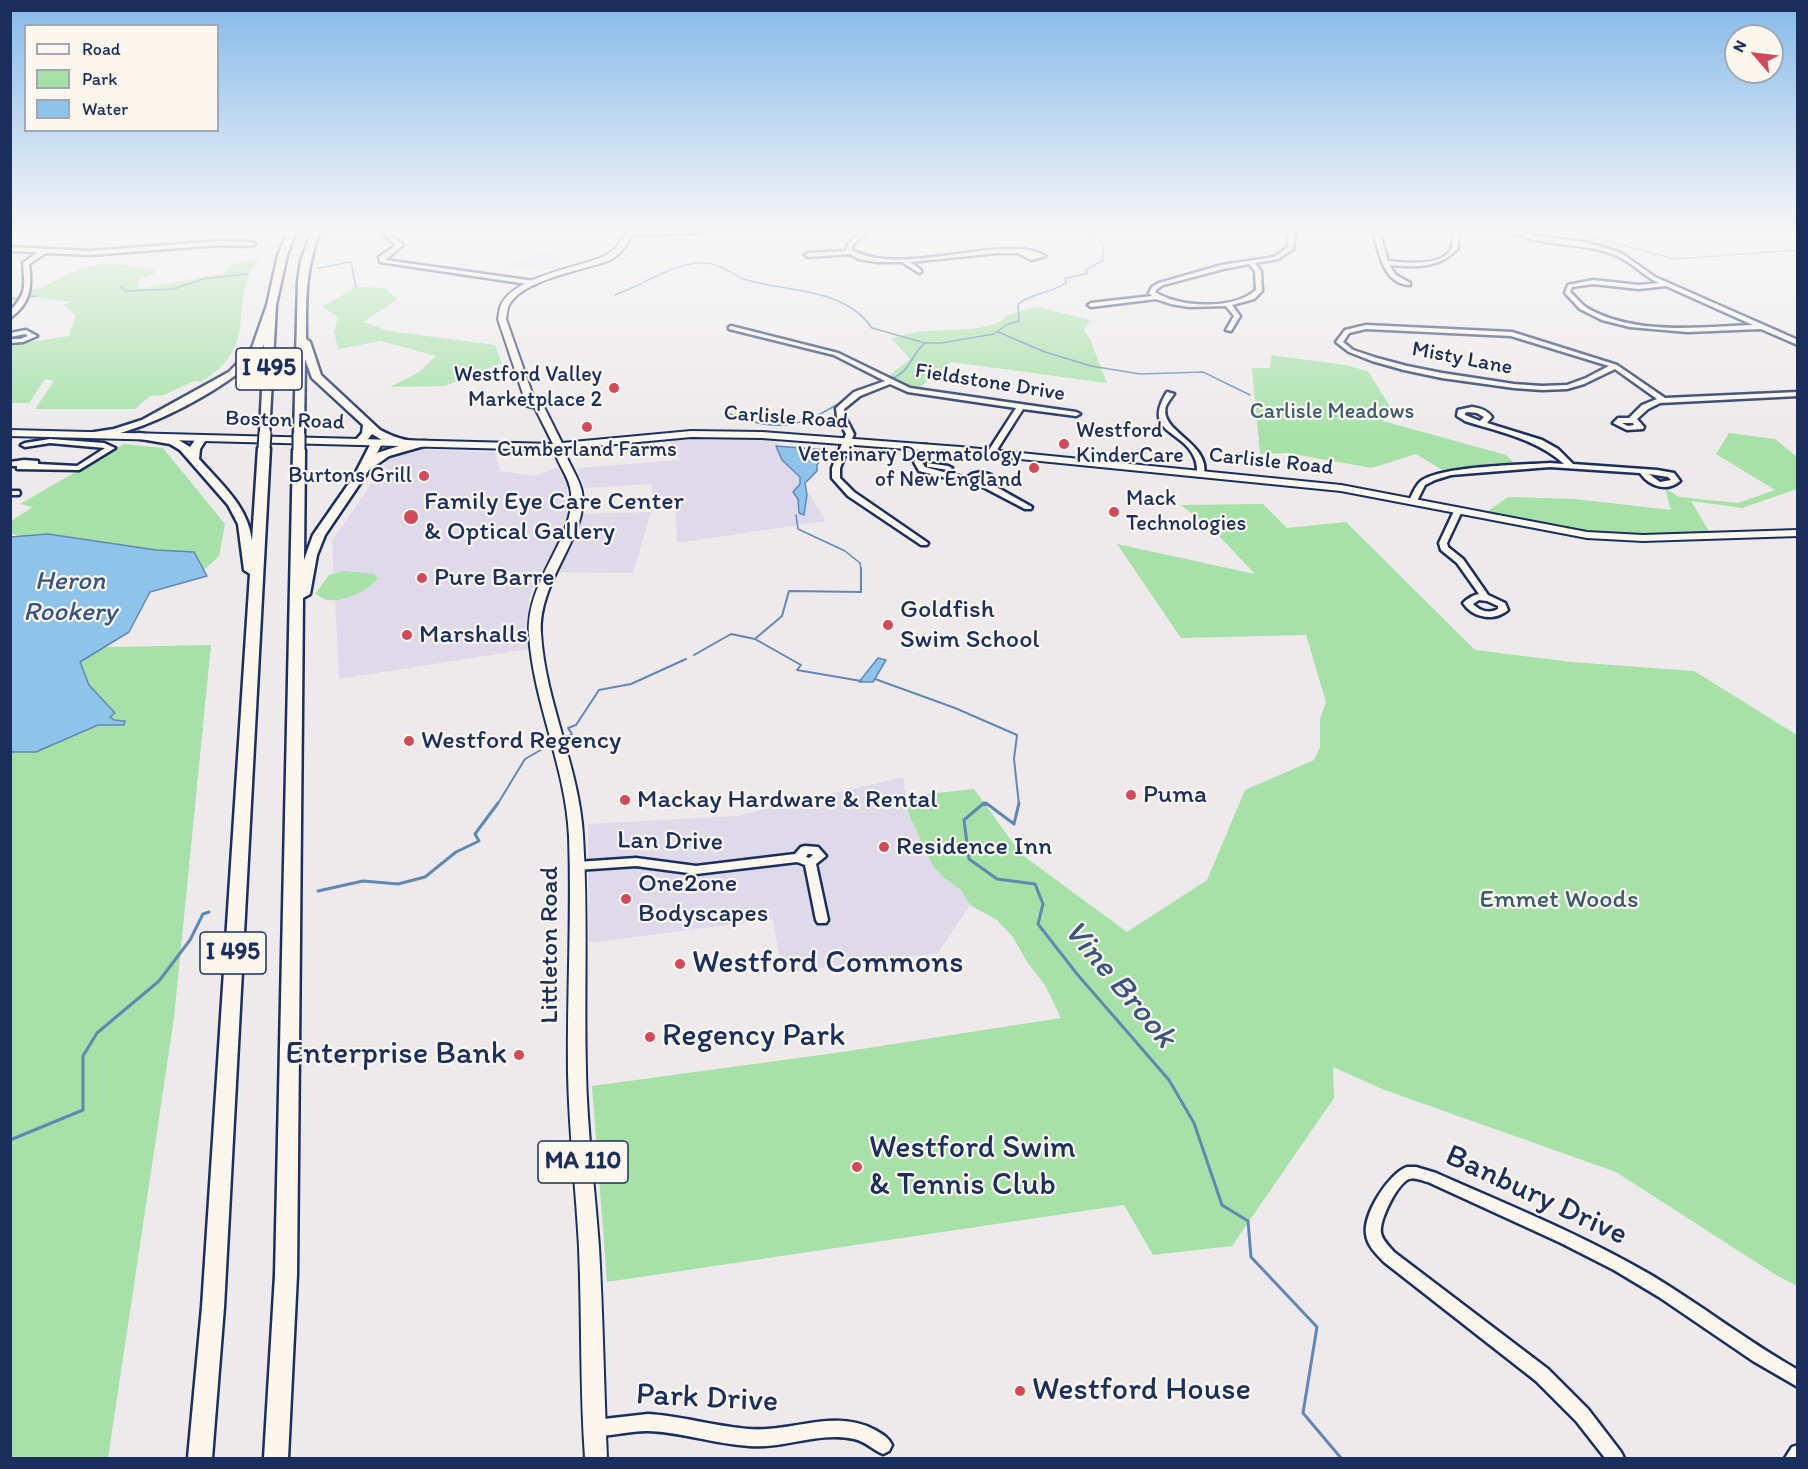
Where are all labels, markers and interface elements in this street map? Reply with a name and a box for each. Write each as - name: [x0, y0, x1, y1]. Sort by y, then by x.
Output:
- legend: [24, 24, 219, 132]
- north arrow: [1724, 24, 1784, 84]
- text: N: [1729, 37, 1750, 55]
- text: Road: [82, 38, 121, 60]
- text: Park: [82, 68, 117, 90]
- text: Water: [82, 98, 128, 120]
- street label: Misty Lane: [1410, 336, 1514, 382]
- road number: I 495: [236, 348, 302, 390]
- street label: Fieldstone Drive: [913, 358, 1067, 408]
- place label: Westford Valley Marketplace 2: [454, 362, 602, 414]
- marker: Westford Valley Marketplace 2: [607, 381, 621, 395]
- park label: Carlisle Meadows: [1250, 399, 1414, 425]
- street label: Carlisle Road: [723, 400, 849, 436]
- street label: Boston Road: [225, 406, 345, 436]
- place label: Westford KinderCare: [1076, 418, 1184, 470]
- marker: Cumberland Farms: [580, 420, 594, 434]
- place label: Cumberland Farms: [497, 437, 677, 463]
- marker: Westford KinderCare: [1057, 437, 1071, 451]
- place label: Veterinary Dermatology of New England: [798, 442, 1022, 494]
- street label: Carlisle Road: [1207, 442, 1335, 482]
- marker: Veterinary Dermatology of New England: [1027, 461, 1041, 475]
- place label: Burtons Grill: [288, 463, 412, 489]
- marker: Burtons Grill: [417, 469, 431, 483]
- place label: Family Eye Care Center & Optical Gallery: [424, 486, 684, 548]
- place label: Mack Technologies: [1126, 486, 1246, 538]
- marker: Mack Technologies: [1107, 505, 1121, 519]
- marker: Family Eye Care Center & Optical Gallery: [402, 508, 420, 526]
- place label: Pure Barre: [434, 562, 555, 594]
- water label: Heron Rookery: [23, 566, 117, 629]
- marker: Pure Barre: [415, 571, 429, 585]
- place label: Goldfish Swim School: [900, 594, 1040, 656]
- marker: Goldfish Swim School: [881, 618, 895, 632]
- place label: Marshalls: [419, 619, 528, 651]
- marker: Marshalls: [400, 628, 414, 642]
- place label: Westford Regency: [421, 725, 621, 757]
- marker: Westford Regency: [402, 734, 416, 748]
- place label: Puma: [1143, 779, 1207, 811]
- place label: Mackay Hardware & Rental: [637, 784, 938, 816]
- marker: Puma: [1124, 788, 1138, 802]
- marker: Mackay Hardware & Rental: [618, 793, 632, 807]
- street label: Lan Drive: [617, 825, 723, 859]
- place label: Residence Inn: [896, 831, 1052, 863]
- marker: Residence Inn: [877, 840, 891, 854]
- street label: Littleton Road: [534, 866, 566, 1024]
- place label: One2one Bodyscapes: [638, 868, 768, 930]
- park label: Emmet Woods: [1480, 884, 1638, 916]
- marker: One2one Bodyscapes: [619, 892, 633, 906]
- water label: Vine Brook: [1054, 913, 1184, 1057]
- road number: I 495: [200, 932, 266, 974]
- place label: Westford Commons: [692, 945, 963, 983]
- marker: Westford Commons: [673, 957, 687, 971]
- place label: Regency Park: [662, 1018, 845, 1056]
- marker: Regency Park: [643, 1030, 657, 1044]
- place label: Enterprise Bank: [286, 1036, 507, 1074]
- marker: Enterprise Bank: [512, 1048, 526, 1062]
- place label: Westford Swim & Tennis Club: [869, 1130, 1076, 1205]
- street label: Banbury Drive: [1439, 1137, 1633, 1255]
- road number: MA 110: [538, 1141, 628, 1183]
- marker: Westford Swim & Tennis Club: [850, 1160, 864, 1174]
- place label: Westford House: [1032, 1372, 1251, 1410]
- street label: Park Drive: [635, 1376, 779, 1422]
- marker: Westford House: [1013, 1384, 1027, 1398]

